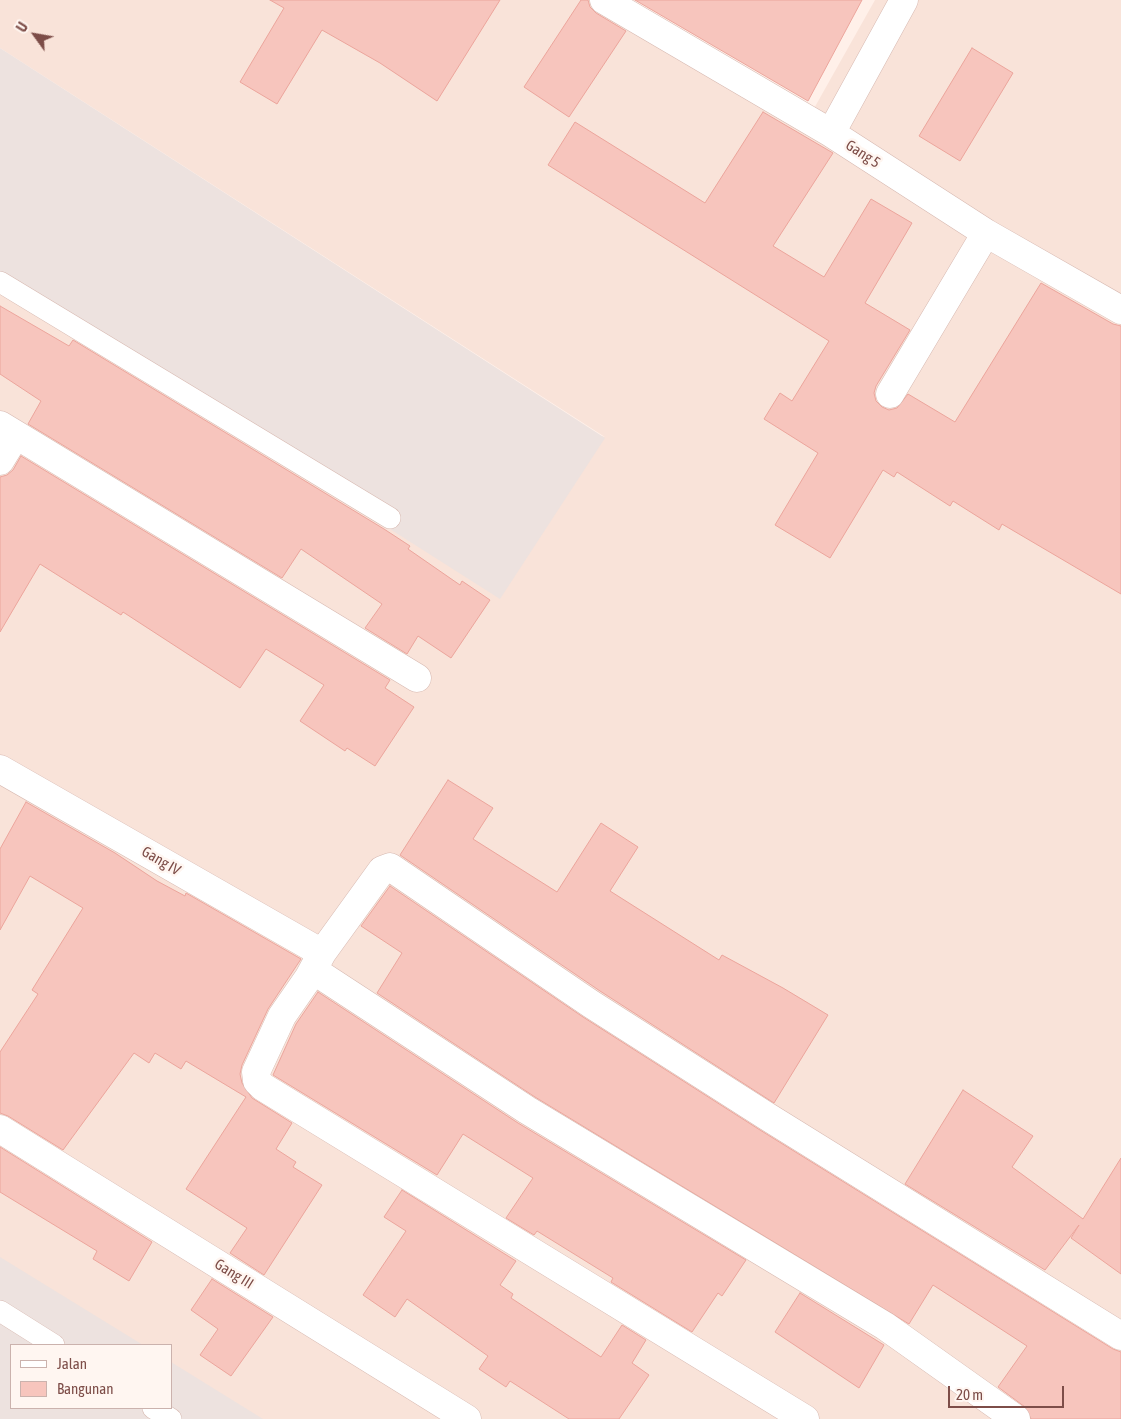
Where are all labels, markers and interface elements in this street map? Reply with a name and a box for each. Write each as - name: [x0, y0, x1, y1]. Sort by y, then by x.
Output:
- north arrow: [10, 10, 60, 60]
- text: U: [13, 19, 31, 35]
- street label: Gang 5: [842, 136, 884, 172]
- street label: Gang IV: [138, 843, 184, 879]
- street label: Gang III: [211, 1255, 257, 1293]
- legend: [10, 1344, 172, 1409]
- text: Jalan: [57, 1355, 87, 1372]
- scale bar: [951, 1376, 1067, 1408]
- text: Bangunan: [57, 1380, 114, 1397]
- text: 20 m: [956, 1386, 983, 1403]

